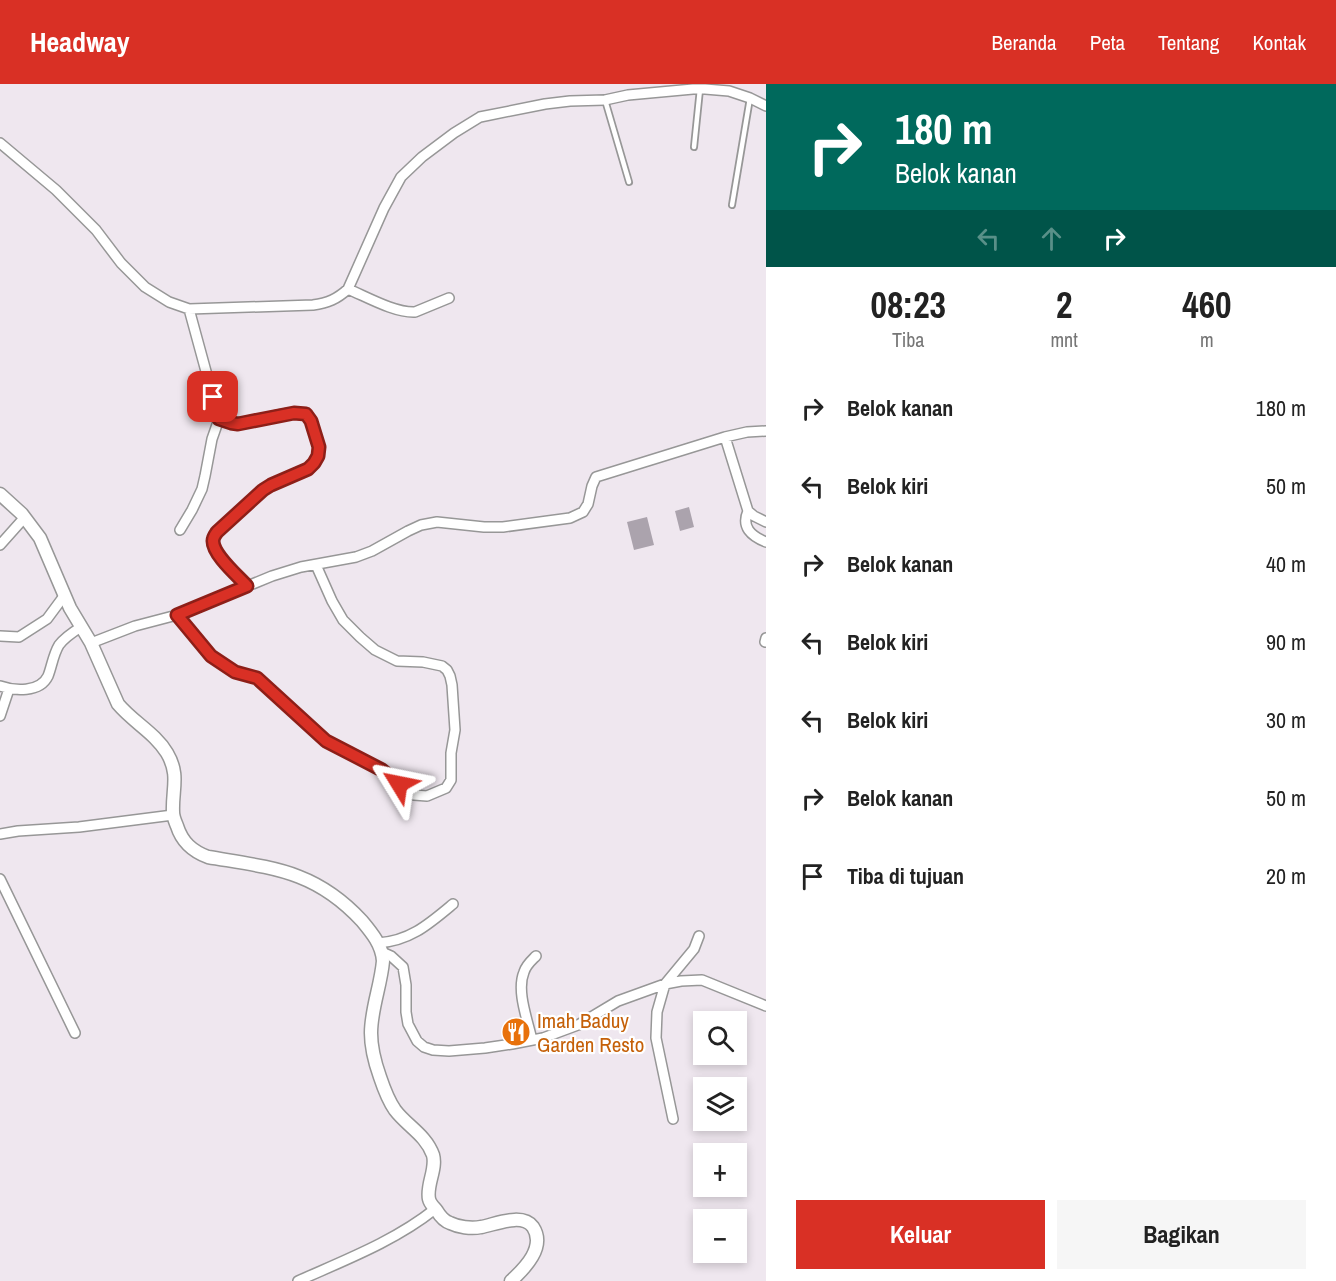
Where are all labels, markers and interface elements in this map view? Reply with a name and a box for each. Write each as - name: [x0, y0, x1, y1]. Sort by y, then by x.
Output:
- text: Headway: [30, 23, 130, 61]
- text: Beranda: [992, 28, 1057, 57]
- text: Peta: [1090, 28, 1125, 57]
- text: Tentang: [1158, 28, 1219, 57]
- text: Kontak: [1252, 28, 1306, 57]
- text: 180 m: [895, 101, 993, 157]
- icon: right: [796, 108, 874, 186]
- text: Belok kanan: [895, 155, 1017, 191]
- icon: left: [972, 222, 1005, 255]
- icon: ahead: [1035, 222, 1068, 255]
- icon: right: [1098, 222, 1131, 255]
- text: 08:23: [870, 281, 946, 329]
- text: 2: [1056, 281, 1072, 329]
- text: 460: [1182, 281, 1232, 329]
- text: Tiba: [892, 326, 924, 353]
- text: mnt: [1050, 326, 1078, 353]
- text: m: [1200, 326, 1214, 353]
- pin: [187, 371, 238, 422]
- icon: arrive: [196, 380, 229, 413]
- icon: right: [796, 392, 829, 425]
- text: Belok kanan: [847, 393, 953, 423]
- text: 180 m: [1256, 393, 1306, 423]
- icon: left: [796, 470, 829, 503]
- text: Belok kiri: [847, 471, 928, 501]
- text: 50 m: [1266, 471, 1306, 501]
- icon: right: [796, 548, 829, 581]
- text: Belok kanan: [847, 549, 953, 579]
- text: 40 m: [1266, 549, 1306, 579]
- icon: left: [796, 626, 829, 659]
- text: Belok kiri: [847, 627, 928, 657]
- text: 90 m: [1266, 627, 1306, 657]
- icon: left: [796, 704, 829, 737]
- text: Belok kiri: [847, 705, 928, 735]
- text: 30 m: [1266, 705, 1306, 735]
- position arrow: [367, 752, 431, 816]
- icon: right: [796, 782, 829, 815]
- text: Belok kanan: [847, 783, 953, 813]
- text: 50 m: [1266, 783, 1306, 813]
- icon: arrive: [796, 860, 829, 893]
- text: Tiba di tujuan: [847, 861, 964, 891]
- text: 20 m: [1266, 861, 1306, 891]
- place label: Imah Baduy Garden Resto: [537, 1006, 644, 1059]
- map controls: [693, 1011, 747, 1263]
- button: search: [693, 1011, 747, 1065]
- restaurant icon: Imah Baduy Garden Resto: [500, 1016, 532, 1048]
- button: layers: [693, 1077, 747, 1131]
- button: +: [693, 1143, 747, 1197]
- button: Keluar: [796, 1200, 1045, 1269]
- button: Bagikan: [1057, 1200, 1306, 1269]
- button: −: [693, 1209, 747, 1263]

